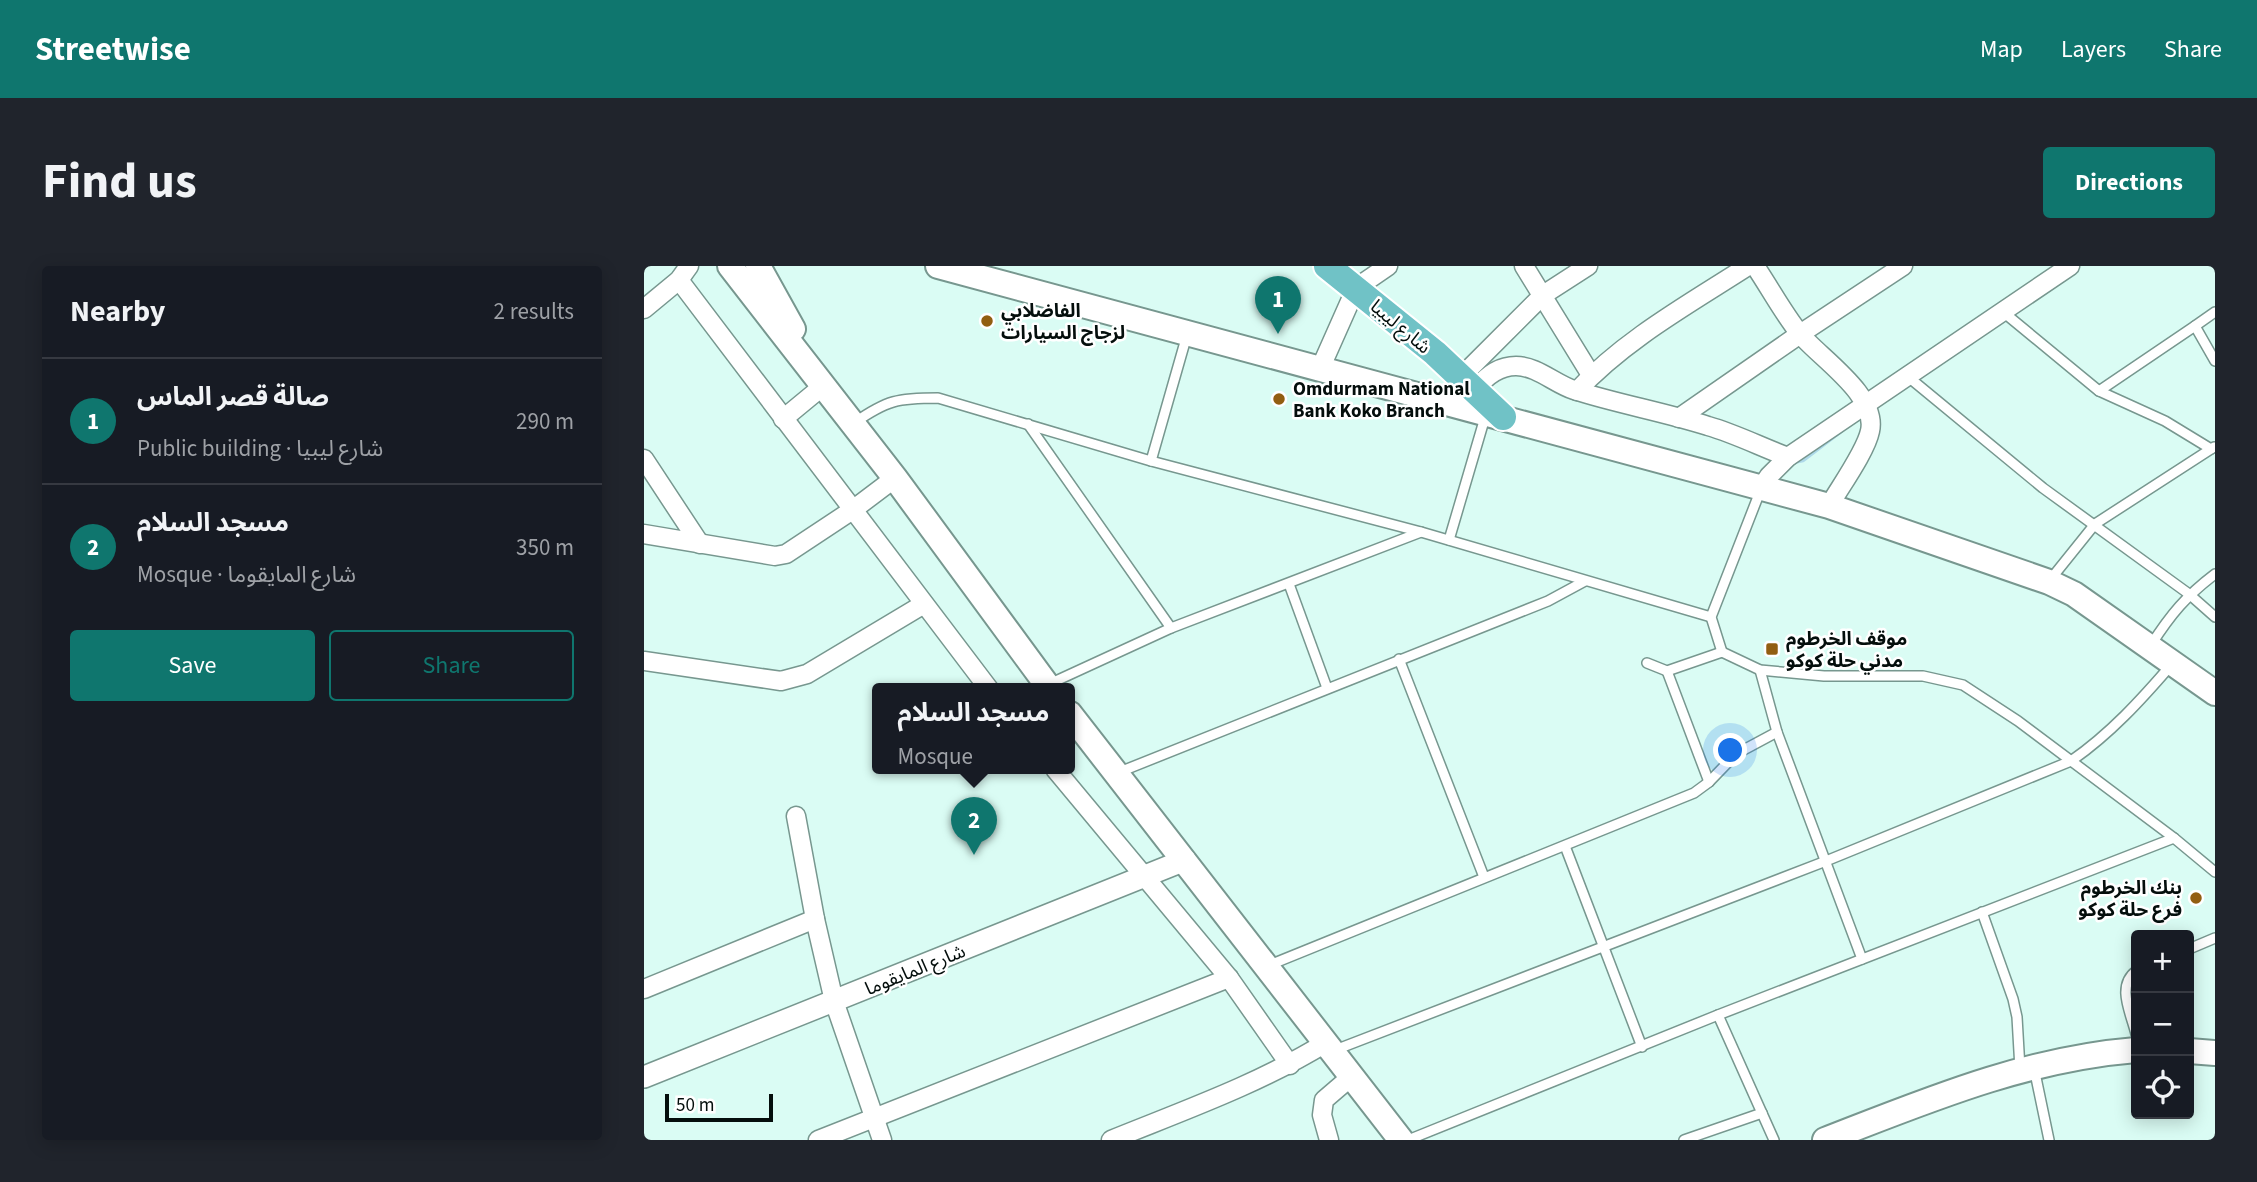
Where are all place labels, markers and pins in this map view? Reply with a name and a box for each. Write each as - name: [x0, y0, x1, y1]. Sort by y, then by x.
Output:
- pin: 1: [1255, 276, 1301, 334]
- place label: الفاضلابي لزجاج السيارات: [1001, 298, 1125, 347]
- marker: الفاضلابي لزجاج السيارات: [979, 313, 995, 329]
- place label: Omdurmam National Bank Koko Branch: [1293, 376, 1470, 425]
- marker: Omdurmam National Bank Koko Branch: [1271, 391, 1287, 407]
- place label: موقف الخرطوم مدني حلة كوكو: [1786, 626, 1907, 675]
- marker: موقف الخرطوم مدني حلة كوكو: [1764, 641, 1780, 657]
- pin: 2: [951, 797, 997, 855]
- place label: بنك الخرطوم فرع حلة كوكو: [2078, 875, 2182, 924]
- marker: بنك الخرطوم فرع حلة كوكو: [2188, 890, 2204, 906]

